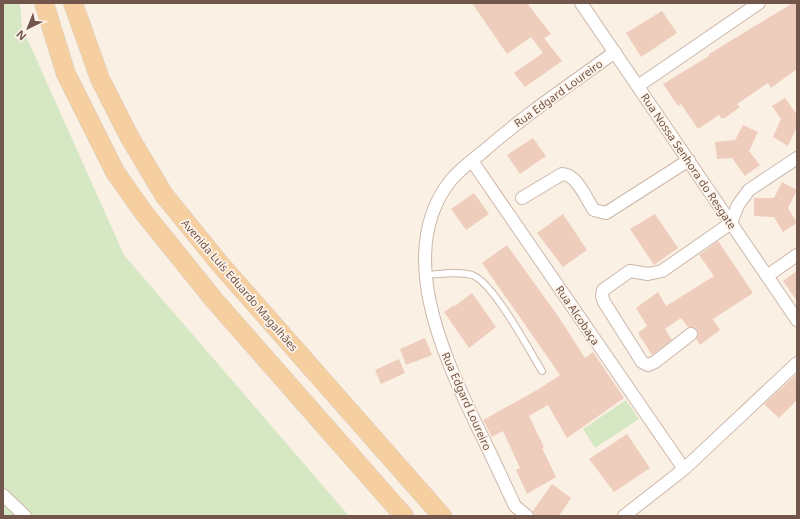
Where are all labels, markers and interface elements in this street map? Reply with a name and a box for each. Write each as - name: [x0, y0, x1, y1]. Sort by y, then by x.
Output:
- north arrow: [8, 8, 48, 48]
- text: N: [12, 27, 29, 44]
- street label: Rua Edgard Loureiro: [511, 56, 606, 130]
- street label: Rua Nossa Senhora do Resgate: [638, 90, 740, 232]
- street label: Avenida Luís Eduardo Magalhães: [178, 216, 302, 354]
- street label: Rua Alcobaça: [553, 282, 603, 348]
- street label: Rua Edgard Loureiro: [439, 350, 496, 453]

